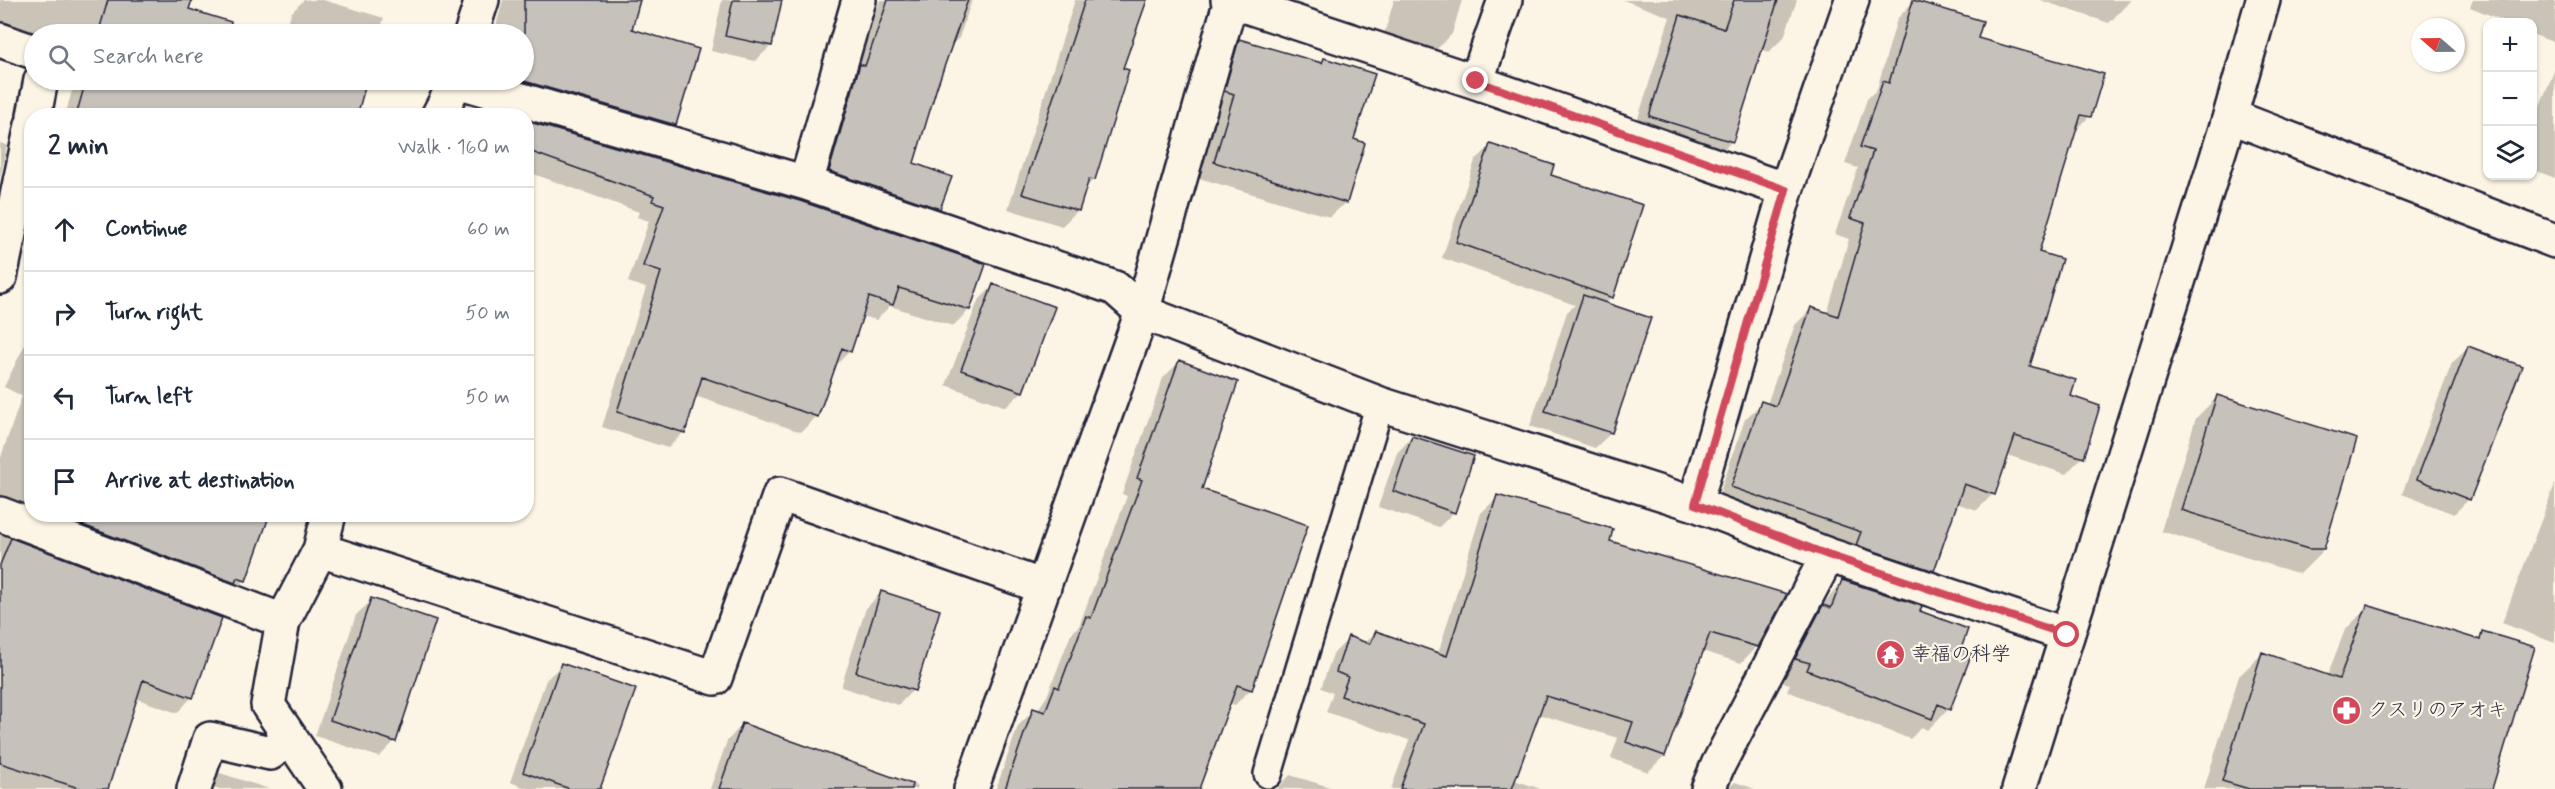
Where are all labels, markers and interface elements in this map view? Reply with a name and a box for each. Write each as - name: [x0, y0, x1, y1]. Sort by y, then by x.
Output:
- north arrow: [2411, 18, 2465, 72]
- map controls: [2483, 18, 2537, 180]
- button: +: [2483, 18, 2537, 72]
- search box: [24, 24, 534, 90]
- icon: search: [45, 41, 78, 74]
- text: Search here: [93, 43, 204, 71]
- route end: [1462, 67, 1488, 93]
- button: −: [2483, 72, 2537, 126]
- button: layers: [2483, 126, 2537, 180]
- text: 2 min: [48, 130, 109, 164]
- text: Walk · 160 m: [398, 134, 510, 161]
- icon: ahead: [48, 213, 81, 246]
- text: Continue: [105, 215, 187, 243]
- text: 60 m: [467, 216, 510, 243]
- icon: right: [48, 297, 81, 330]
- text: Turn right: [105, 299, 203, 327]
- text: 50 m: [465, 300, 510, 327]
- icon: left: [48, 381, 81, 414]
- text: Turn left: [105, 383, 193, 411]
- text: 50 m: [465, 384, 510, 411]
- icon: arrive: [48, 465, 81, 498]
- text: Arrive at destination: [105, 467, 295, 495]
- route start: [2053, 621, 2079, 647]
- temple icon: 幸福の科学: [1874, 638, 1906, 670]
- place label: 幸福の科学: [1911, 641, 2011, 668]
- pharmacy icon: クスリのアオキ: [2331, 694, 2363, 726]
- place label: クスリのアオキ: [2368, 697, 2508, 724]

